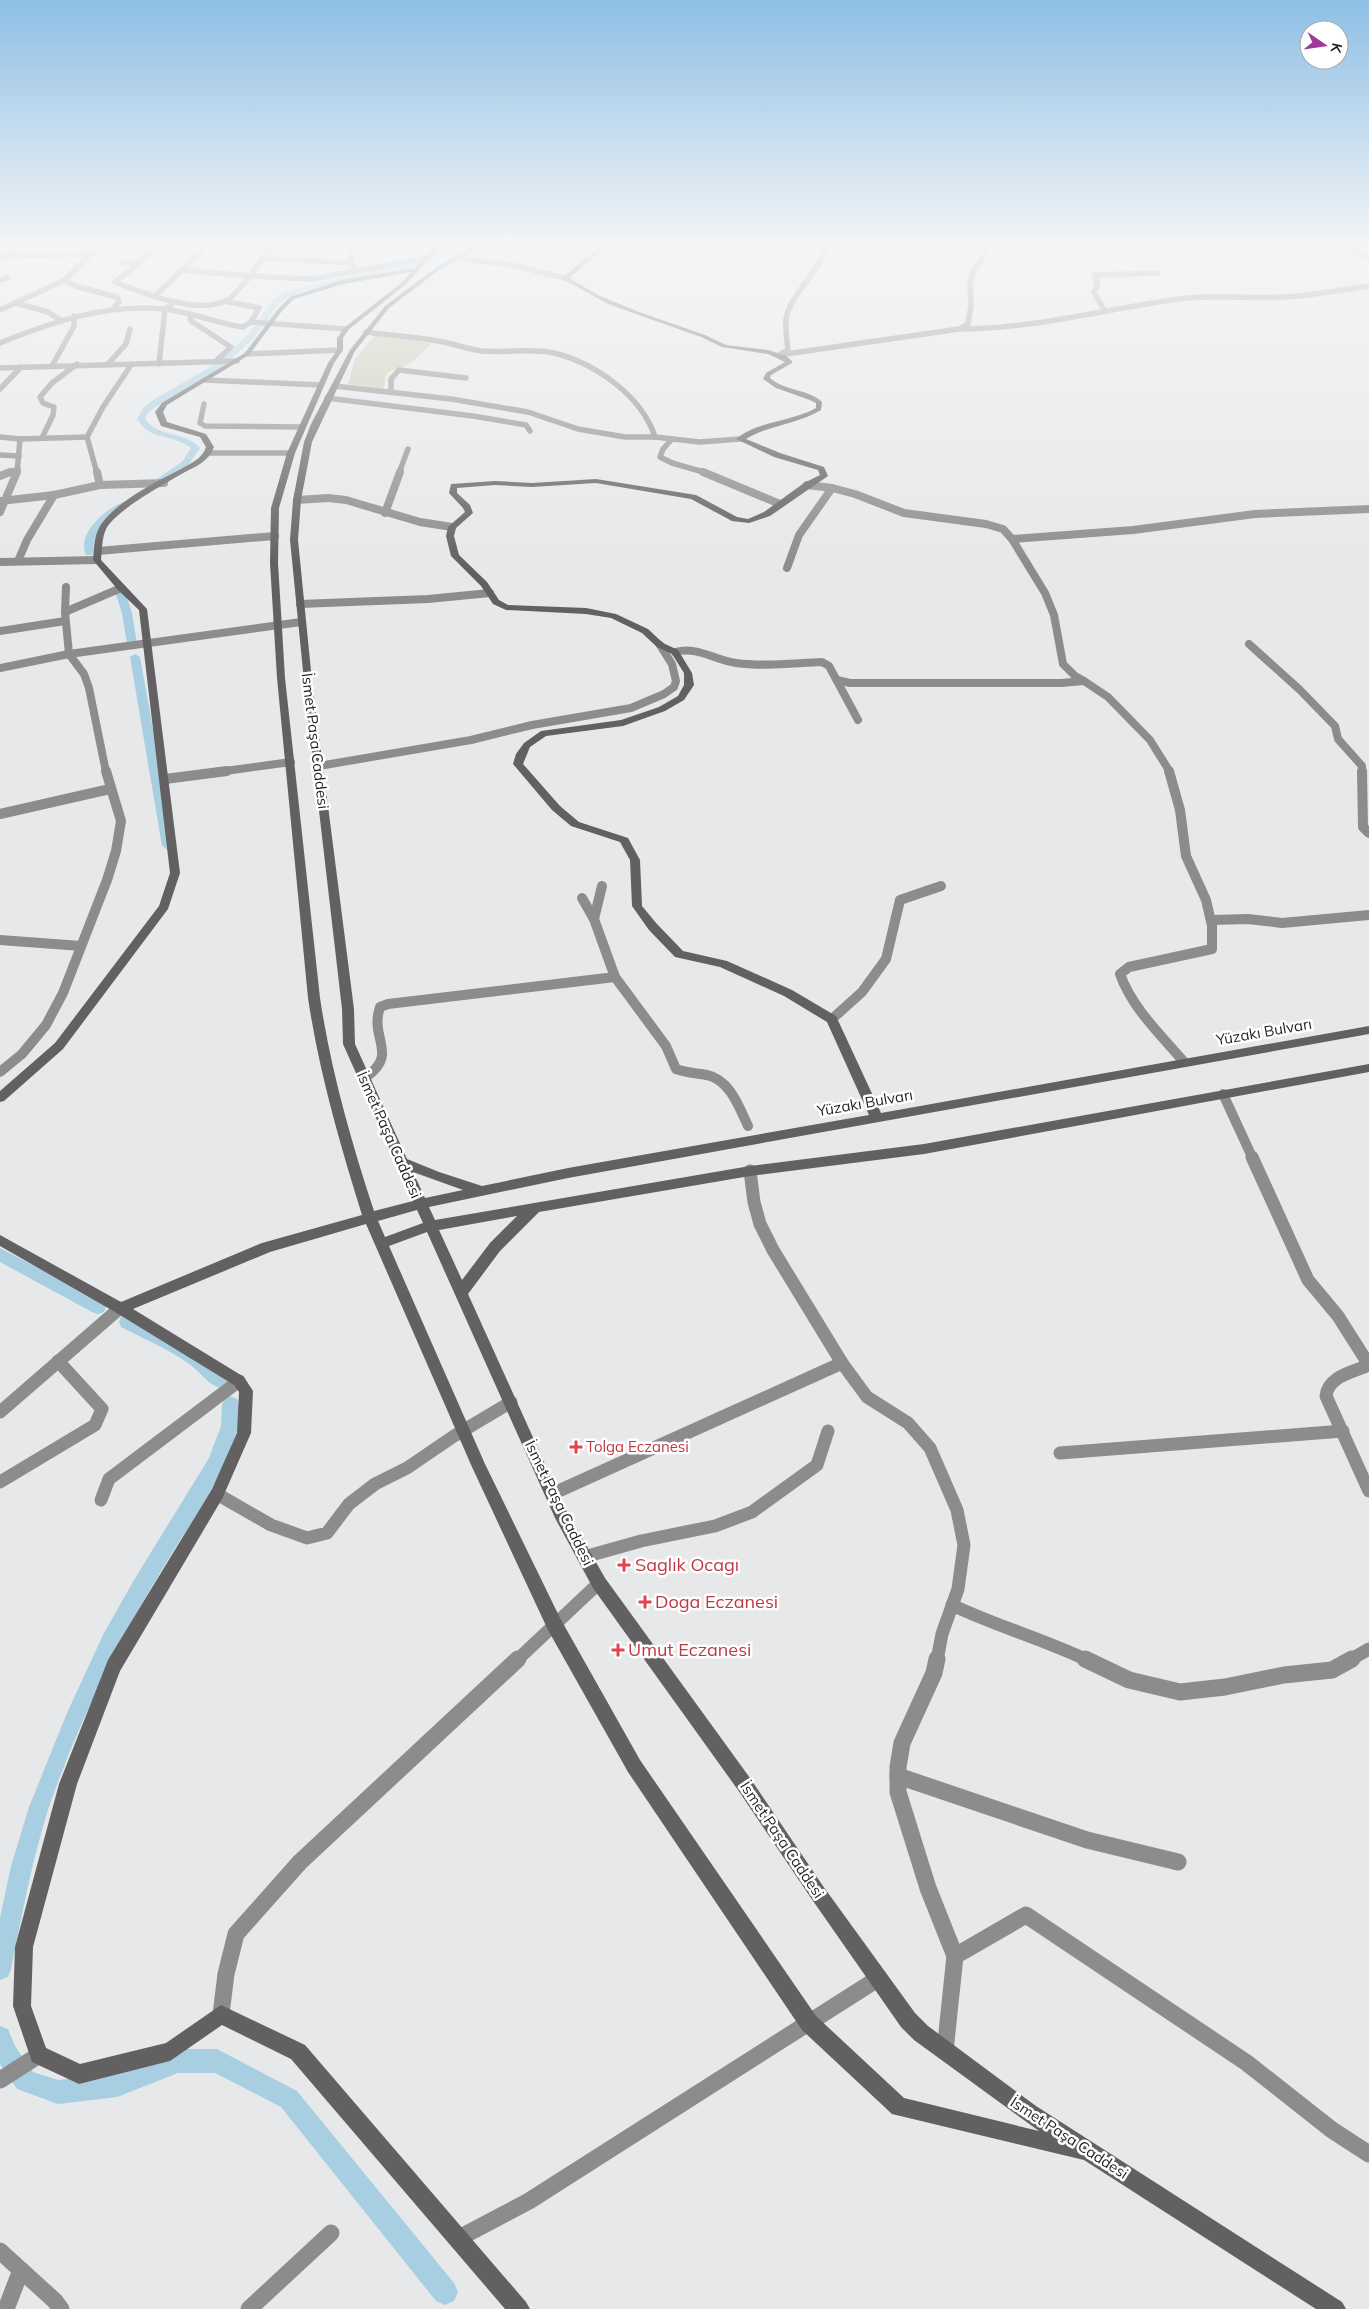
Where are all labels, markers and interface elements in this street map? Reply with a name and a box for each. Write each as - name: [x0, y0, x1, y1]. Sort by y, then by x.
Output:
- north arrow: [1299, 20, 1349, 70]
- text: K: [1327, 41, 1346, 55]
- street label: İsmet Paşa Caddesi: [298, 672, 333, 810]
- street label: Yüzakı Bulvarı: [1214, 1014, 1313, 1049]
- street label: İsmet Paşa Caddesi: [353, 1068, 426, 1201]
- street label: Yüzakı Bulvarı: [815, 1085, 914, 1120]
- street label: İsmet Paşa Caddesi: [521, 1437, 598, 1568]
- place label: Tolga Eczanesi: [586, 1437, 689, 1456]
- marker: Tolga Eczanesi: [570, 1441, 582, 1453]
- place label: Saglık Ocagı: [635, 1553, 739, 1576]
- marker: Saglık Ocagı: [617, 1558, 631, 1572]
- place label: Doga Eczanesi: [655, 1590, 778, 1613]
- marker: Doga Eczanesi: [639, 1596, 651, 1608]
- place label: Umut Eczanesi: [628, 1638, 751, 1661]
- marker: Umut Eczanesi: [612, 1644, 624, 1656]
- street label: İsmet Paşa Caddesi: [736, 1778, 829, 1902]
- street label: İsmet Paşa Caddesi: [1007, 2092, 1132, 2183]

